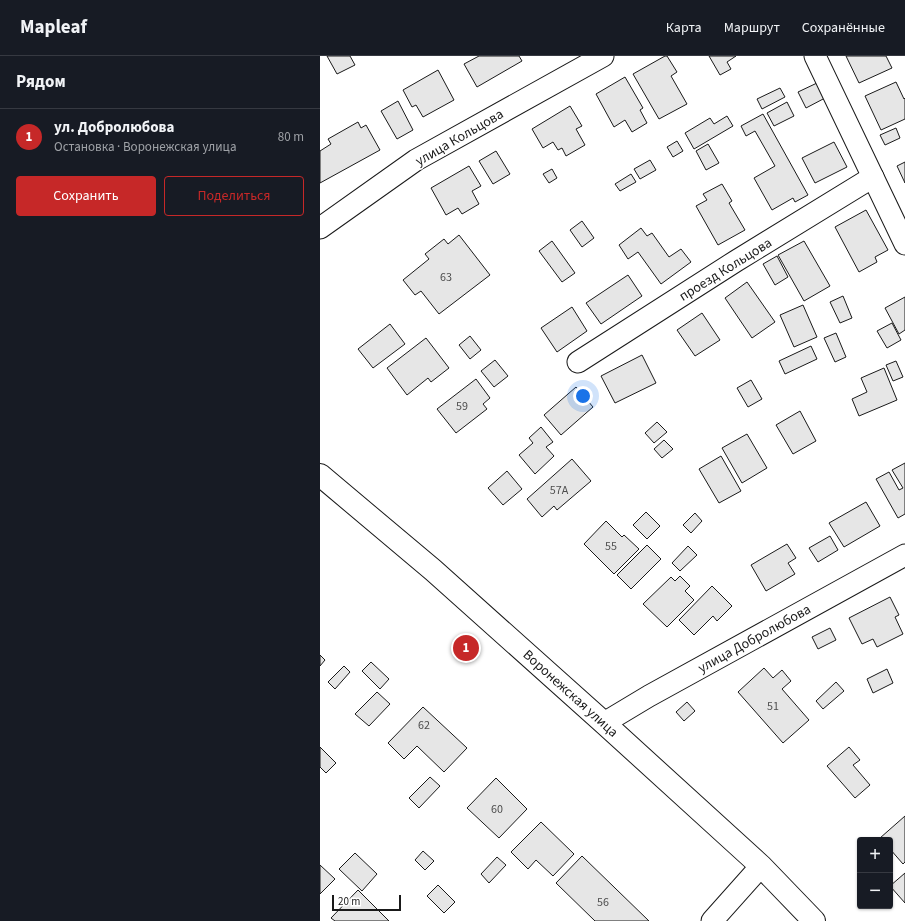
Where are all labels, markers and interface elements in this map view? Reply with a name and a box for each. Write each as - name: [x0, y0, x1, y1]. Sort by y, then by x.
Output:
- text: Mapleaf: [20, 14, 87, 41]
- text: Карта: [666, 18, 702, 38]
- text: Маршрут: [724, 18, 780, 38]
- text: Сохранённые: [802, 18, 885, 38]
- text: Рядом: [16, 70, 66, 94]
- street label: улица Кольцова: [412, 104, 507, 171]
- text: ул. Добролюбова: [54, 117, 174, 138]
- text: 1: [26, 128, 32, 146]
- text: 80 m: [278, 128, 304, 146]
- text: Остановка · Воронежская улица: [54, 138, 236, 156]
- button: Сохранить: [16, 176, 156, 216]
- button: Поделиться: [164, 176, 304, 216]
- street label: проезд Кольцова: [675, 233, 776, 306]
- house number: 63: [440, 269, 452, 286]
- your location: [573, 386, 593, 406]
- house number: 59: [456, 398, 468, 415]
- house number: 57А: [550, 482, 569, 499]
- house number: 55: [605, 538, 617, 555]
- street label: улица Добролюбова: [694, 600, 815, 678]
- pin: 1: [453, 633, 479, 663]
- street label: Воронежская улица: [518, 645, 622, 742]
- house number: 51: [767, 698, 779, 715]
- house number: 62: [418, 717, 430, 734]
- house number: 60: [491, 801, 503, 818]
- map controls: [857, 837, 893, 909]
- button: +: [857, 837, 893, 873]
- button: −: [857, 873, 893, 909]
- scale bar: [332, 893, 401, 912]
- text: 20 m: [338, 894, 360, 909]
- house number: 56: [597, 894, 609, 911]

